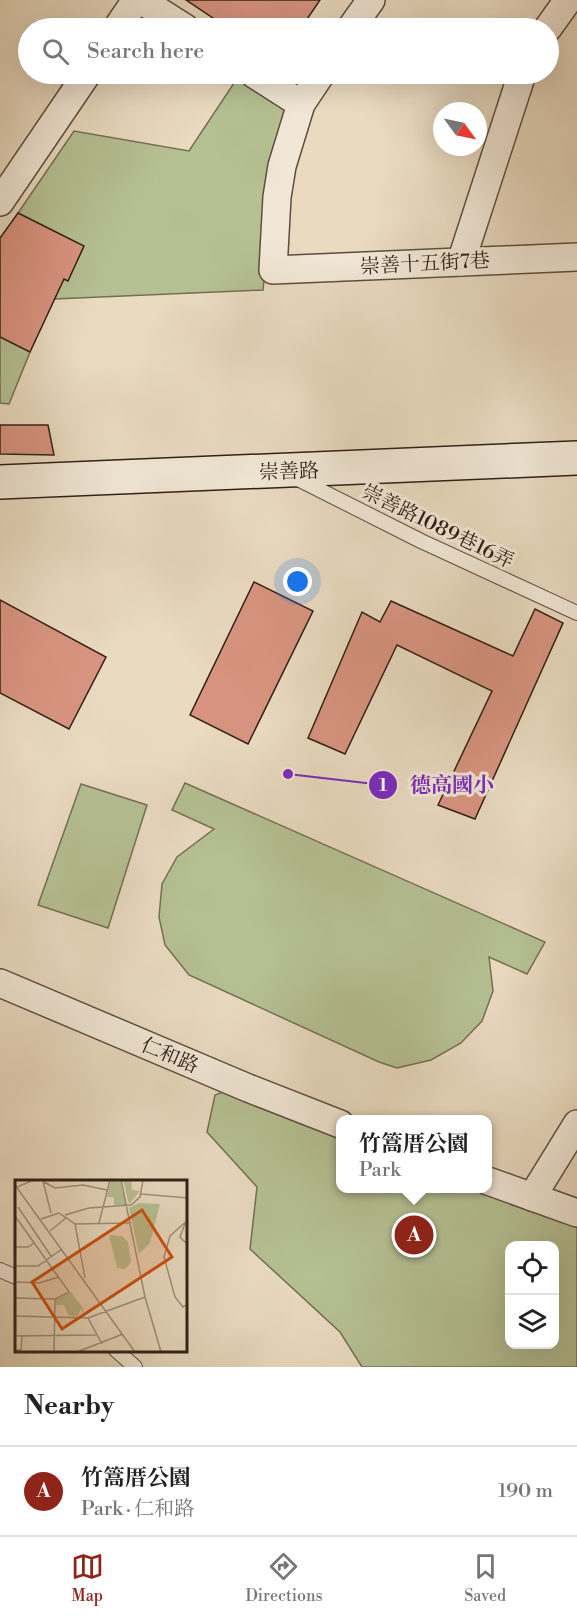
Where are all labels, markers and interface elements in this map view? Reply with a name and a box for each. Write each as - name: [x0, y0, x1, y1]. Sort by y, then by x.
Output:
- search box: [18, 18, 559, 84]
- icon: search: [39, 35, 72, 68]
- text: Search here: [87, 38, 204, 65]
- north arrow: [433, 102, 487, 156]
- street label: 崇善十五街7巷: [359, 249, 491, 280]
- street label: 崇善路: [259, 459, 319, 486]
- street label: 崇善路1089巷16弄: [357, 480, 517, 575]
- your location: [283, 567, 312, 596]
- callout: 德高國小: [368, 765, 506, 804]
- text: 德高國小: [410, 773, 494, 799]
- text: 1: [379, 774, 388, 797]
- street label: 仁和路: [137, 1033, 202, 1080]
- popup: [336, 1115, 492, 1193]
- text: 竹篙厝公園: [359, 1131, 469, 1158]
- text: Park: [359, 1158, 401, 1183]
- inset map: [15, 1180, 188, 1352]
- pin: A: [394, 1212, 434, 1258]
- map controls: [505, 1241, 559, 1349]
- button: locate: [505, 1241, 559, 1295]
- button: layers: [505, 1295, 559, 1349]
- text: Nearby: [24, 1390, 114, 1422]
- text: 竹篙厝公園: [81, 1465, 191, 1492]
- text: A: [36, 1479, 51, 1504]
- text: 190 m: [498, 1479, 553, 1504]
- text: Park · 仁和路: [81, 1497, 194, 1522]
- tab: Map: [71, 1550, 104, 1606]
- tab: Directions: [245, 1550, 323, 1606]
- tab: Saved: [464, 1550, 506, 1606]

